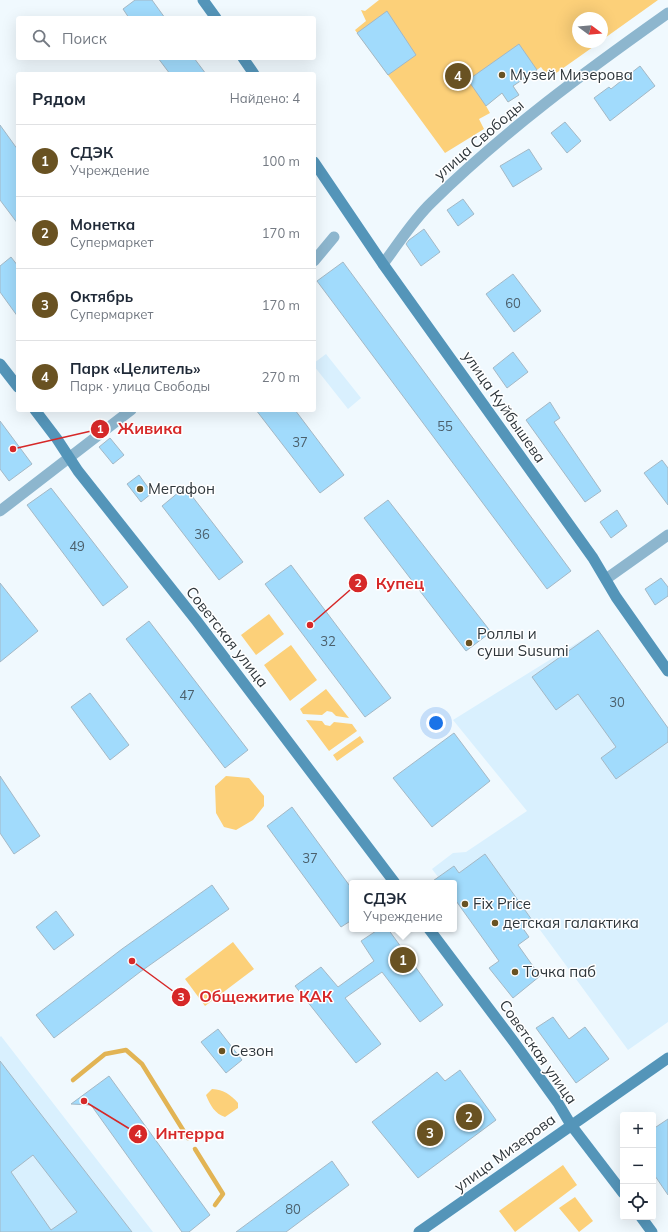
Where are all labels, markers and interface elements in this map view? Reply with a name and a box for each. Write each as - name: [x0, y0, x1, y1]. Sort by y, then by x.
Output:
- north arrow: [572, 12, 608, 48]
- search box: [16, 16, 316, 60]
- icon: search: [30, 27, 52, 49]
- text: Поиск: [62, 29, 107, 48]
- pin: 4: [445, 61, 471, 91]
- place label: Музей Мизерова: [510, 65, 633, 84]
- marker: Музей Мизерова: [497, 70, 507, 80]
- text: Рядом: [32, 88, 86, 109]
- text: Найдено: 4: [230, 90, 300, 106]
- street label: улица Свободы: [430, 95, 527, 184]
- text: СДЭК: [70, 143, 113, 162]
- text: 1: [41, 153, 49, 169]
- text: 100 m: [262, 153, 300, 169]
- text: Учреждение: [70, 162, 149, 178]
- text: Монетка: [70, 215, 135, 234]
- text: 2: [41, 225, 49, 241]
- text: 170 m: [262, 225, 300, 241]
- text: Супермаркет: [70, 234, 153, 250]
- text: Октябрь: [70, 287, 133, 306]
- house number: 60: [505, 295, 521, 311]
- text: 3: [41, 297, 49, 313]
- text: 170 m: [262, 297, 300, 313]
- text: Супермаркет: [70, 306, 153, 322]
- street label: улица Куйбышева: [459, 347, 550, 466]
- text: Парк «Целитель»: [70, 359, 201, 378]
- text: 4: [41, 369, 49, 385]
- text: 270 m: [262, 369, 300, 385]
- text: Парк · улица Свободы: [70, 378, 210, 394]
- callout: Живика: [90, 415, 191, 443]
- text: Живика: [118, 418, 182, 438]
- house number: 55: [437, 418, 453, 434]
- text: 1: [96, 421, 104, 436]
- house number: 37: [292, 434, 308, 450]
- place label: Мегафон: [148, 479, 215, 498]
- marker: Мегафон: [135, 484, 145, 494]
- house number: 36: [194, 526, 210, 542]
- house number: 49: [69, 538, 85, 554]
- callout: Купец: [348, 569, 433, 597]
- text: Купец: [376, 573, 424, 593]
- text: 2: [354, 575, 362, 590]
- street label: Советская улица: [182, 582, 273, 691]
- place label: Роллы и суши Susumi: [477, 624, 569, 660]
- house number: 32: [320, 633, 336, 649]
- marker: Роллы и суши Susumi: [464, 638, 474, 648]
- house number: 47: [179, 687, 195, 703]
- house number: 30: [609, 694, 625, 710]
- your location: [426, 713, 446, 733]
- house number: 37: [302, 850, 318, 866]
- popup: [349, 880, 457, 932]
- text: СДЭК: [363, 889, 407, 908]
- place label: Fix Price: [473, 894, 531, 913]
- marker: Fix Price: [460, 899, 470, 909]
- text: Учреждение: [363, 908, 443, 924]
- place label: детская галактика: [503, 913, 639, 932]
- marker: детская галактика: [490, 918, 500, 928]
- pin: 1: [390, 945, 416, 975]
- place label: Точка паб: [523, 962, 596, 981]
- marker: Точка паб: [510, 967, 520, 977]
- callout: Общежитие КАК: [171, 983, 341, 1011]
- text: Общежитие КАК: [199, 986, 333, 1006]
- text: 3: [177, 989, 185, 1004]
- street label: Советская улица: [495, 996, 581, 1108]
- place label: Сезон: [230, 1041, 274, 1060]
- marker: Сезон: [217, 1046, 227, 1056]
- pin: 2: [456, 1102, 482, 1132]
- street label: улица Мизерова: [450, 1109, 559, 1196]
- map controls: [620, 1112, 656, 1220]
- button: +: [620, 1112, 656, 1148]
- pin: 3: [417, 1118, 443, 1148]
- callout: Интерра: [128, 1120, 233, 1148]
- text: Интерра: [155, 1123, 225, 1143]
- text: 4: [134, 1126, 142, 1141]
- button: −: [620, 1148, 656, 1184]
- button: locate: [620, 1184, 656, 1220]
- house number: 80: [285, 1201, 301, 1217]

